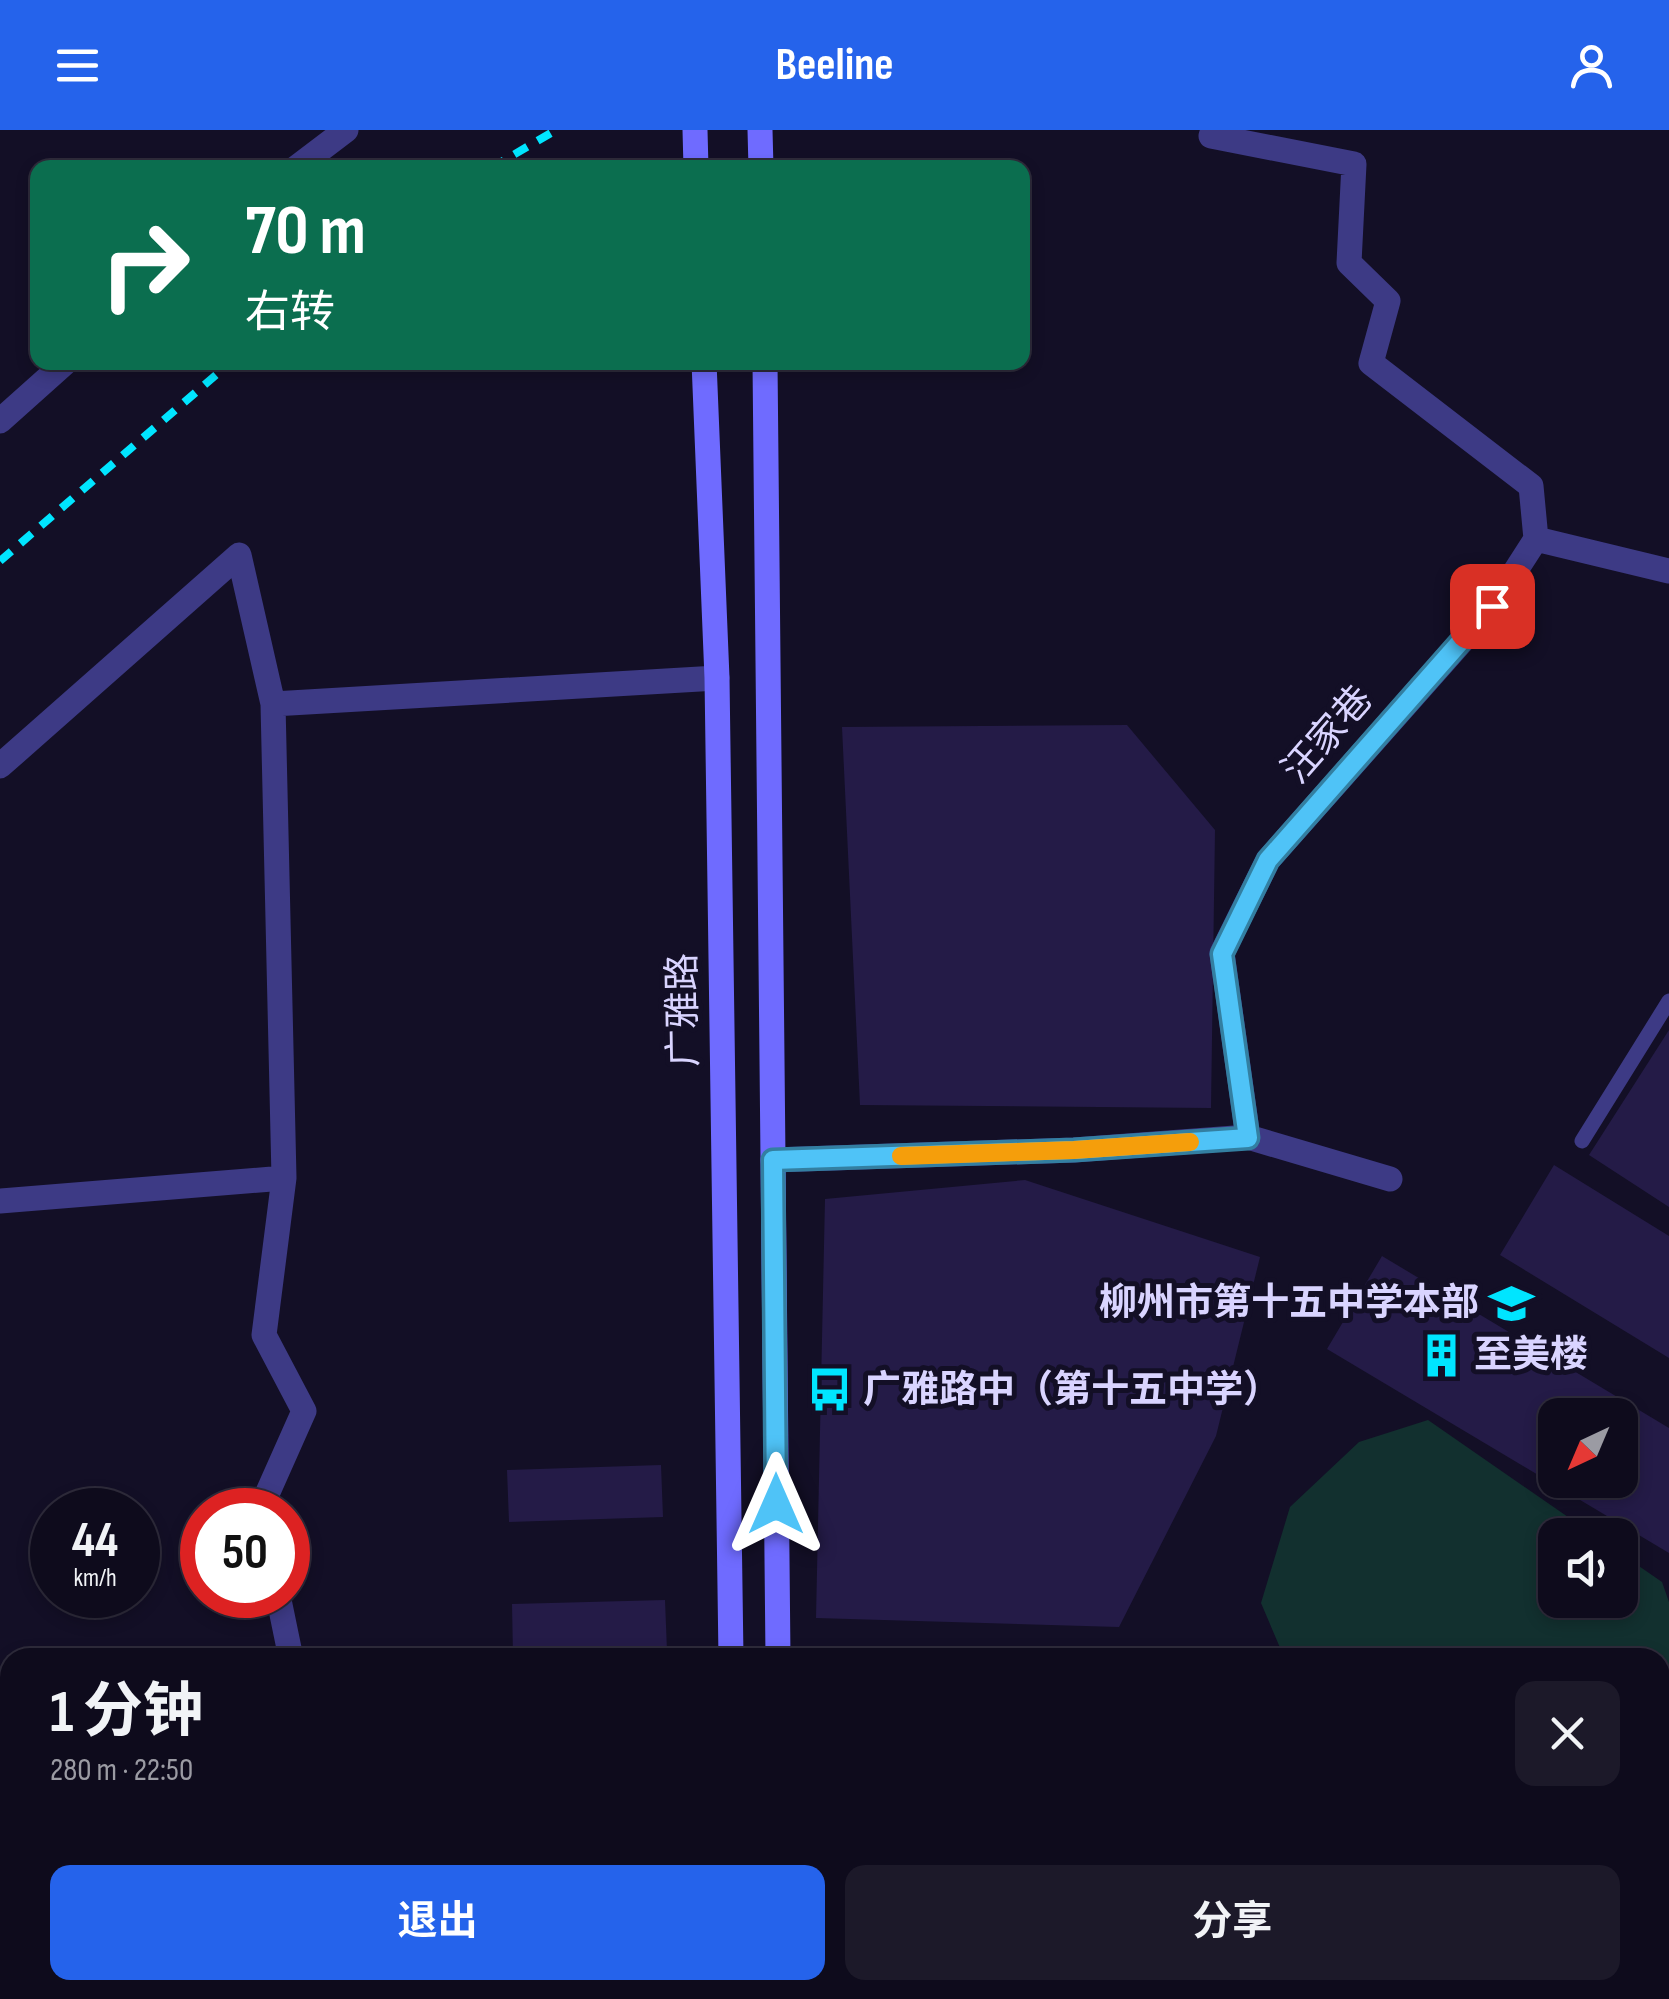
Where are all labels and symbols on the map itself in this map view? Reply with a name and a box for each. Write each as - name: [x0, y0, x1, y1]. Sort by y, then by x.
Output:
- pin: [1450, 564, 1535, 649]
- street label: 汪家巷: [1274, 677, 1382, 793]
- street label: 广雅路: [661, 953, 707, 1067]
- school or university icon: 柳州市第十五中学本部: [1488, 1279, 1536, 1327]
- place label: 柳州市第十五中学本部: [1099, 1281, 1479, 1326]
- building icon: 至美楼: [1417, 1331, 1465, 1379]
- place label: 至美楼: [1474, 1333, 1588, 1378]
- bus stop icon: 广雅路中（第十五中学）: [806, 1366, 854, 1414]
- place label: 广雅路中（第十五中学）: [863, 1368, 1281, 1413]
- north arrow: [1538, 1398, 1638, 1498]
- position arrow: [724, 1452, 828, 1556]
- speed limit sign: 50: [180, 1488, 310, 1618]

